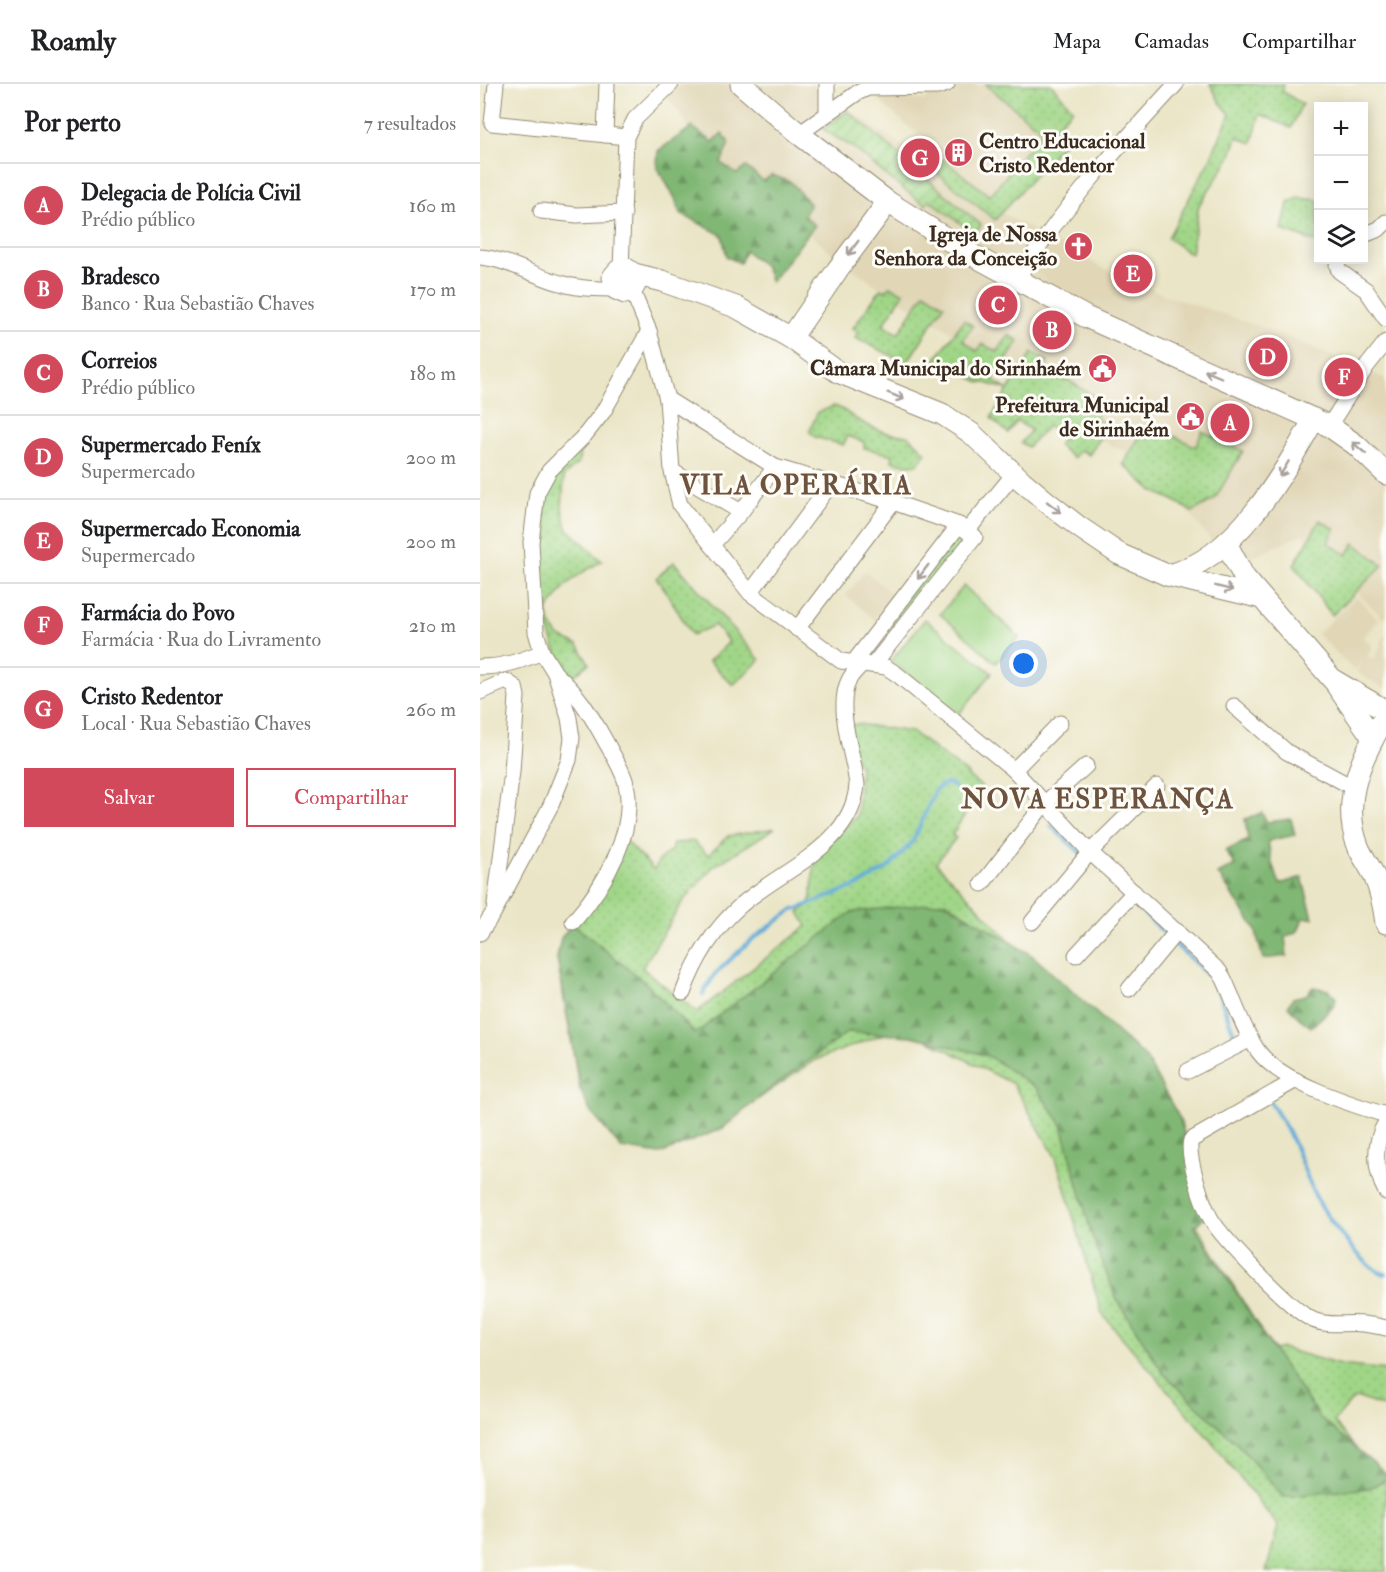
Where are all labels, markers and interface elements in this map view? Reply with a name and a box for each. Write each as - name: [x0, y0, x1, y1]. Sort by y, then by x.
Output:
- text: Roamly: [30, 24, 116, 59]
- text: Mapa: [1053, 28, 1101, 55]
- text: Camadas: [1134, 28, 1209, 55]
- text: Compartilhar: [1242, 28, 1356, 55]
- map controls: [1314, 102, 1368, 264]
- button: +: [1314, 102, 1368, 156]
- text: Por perto: [24, 107, 121, 139]
- text: 7 resultados: [364, 111, 456, 136]
- place label: Centro Educacional Cristo Redentor: [979, 128, 1146, 179]
- pin: G: [900, 136, 940, 181]
- building icon: Centro Educacional Cristo Redentor: [942, 137, 974, 169]
- button: −: [1314, 156, 1368, 210]
- text: Delegacia de Polícia Civil: [81, 179, 301, 207]
- text: A: [37, 193, 50, 218]
- text: 160 m: [409, 193, 456, 218]
- text: Prédio público: [81, 207, 195, 232]
- button: layers: [1314, 210, 1368, 264]
- place label: Igreja de Nossa Senhora da Conceição: [874, 221, 1058, 272]
- church icon: Igreja de Nossa Senhora da Conceição: [1062, 230, 1094, 262]
- one-way arrow: [847, 240, 860, 256]
- pin: E: [1114, 252, 1152, 297]
- text: Bradesco: [81, 263, 160, 291]
- text: B: [37, 277, 50, 302]
- text: 170 m: [410, 277, 456, 302]
- pin: C: [978, 282, 1018, 328]
- text: Banco · Rua Sebastião Chaves: [81, 291, 314, 316]
- pin: B: [1032, 308, 1072, 352]
- pin: D: [1248, 334, 1288, 380]
- text: Correios: [81, 347, 157, 375]
- public building icon: Câmara Municipal do Sirinhaém: [1086, 352, 1118, 384]
- pin: F: [1324, 354, 1364, 400]
- place label: Câmara Municipal do Sirinhaém: [810, 355, 1082, 382]
- text: C: [36, 361, 51, 386]
- text: 180 m: [409, 361, 456, 386]
- one-way arrow: [1205, 368, 1223, 379]
- text: Prédio público: [81, 375, 195, 400]
- one-way arrow: [887, 391, 905, 402]
- place label: Prefeitura Municipal de Sirinhaém: [995, 392, 1170, 443]
- pin: A: [1210, 400, 1250, 446]
- public building icon: Prefeitura Municipal de Sirinhaém: [1174, 401, 1206, 433]
- text: Supermercado Feníx: [81, 431, 261, 459]
- one-way arrow: [1351, 442, 1367, 455]
- text: D: [35, 445, 52, 470]
- text: 200 m: [406, 445, 456, 470]
- text: Supermercado: [81, 459, 195, 484]
- one-way arrow: [1278, 460, 1290, 477]
- district label: VILA OPERÁRIA: [678, 467, 913, 502]
- one-way arrow: [1045, 501, 1061, 514]
- text: Supermercado Economia: [81, 515, 300, 543]
- text: E: [36, 529, 51, 554]
- text: 200 m: [406, 529, 456, 554]
- text: Supermercado: [81, 543, 195, 568]
- one-way arrow: [917, 563, 930, 579]
- one-way arrow: [1214, 583, 1233, 595]
- text: Farmácia do Povo: [81, 599, 235, 627]
- text: F: [37, 613, 50, 638]
- text: 210 m: [409, 613, 456, 638]
- text: Farmácia · Rua do Livramento: [81, 627, 321, 652]
- your location: [1009, 649, 1038, 678]
- text: Cristo Redentor: [81, 683, 223, 711]
- text: G: [35, 697, 52, 722]
- text: 260 m: [406, 697, 456, 722]
- text: Local · Rua Sebastião Chaves: [81, 711, 311, 736]
- button: Salvar: [24, 768, 234, 827]
- button: Compartilhar: [246, 768, 456, 827]
- district label: NOVA ESPERANÇA: [960, 783, 1235, 816]

